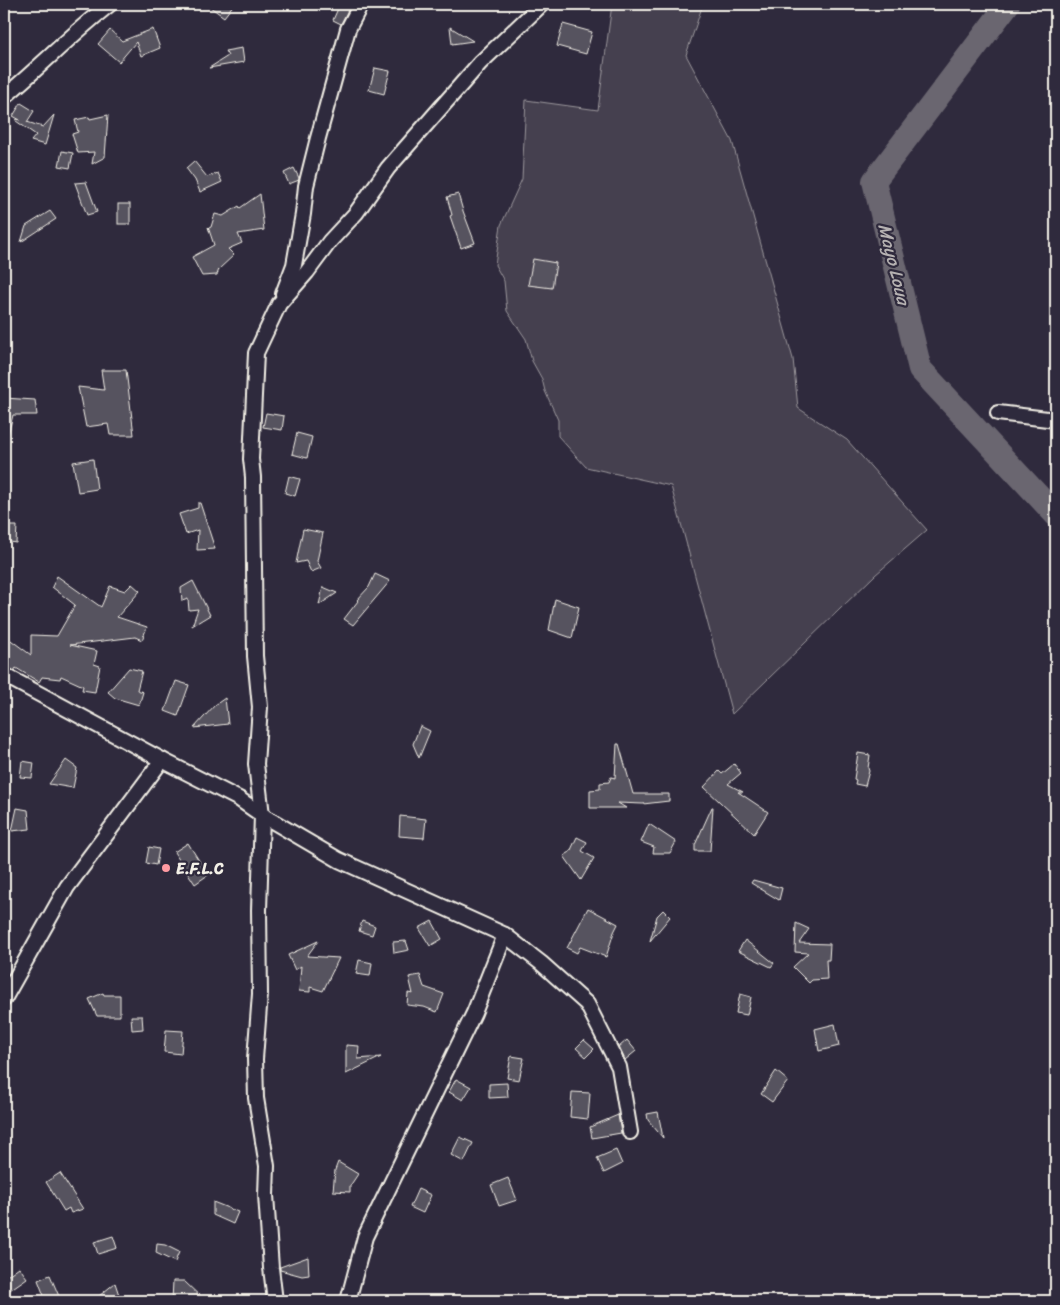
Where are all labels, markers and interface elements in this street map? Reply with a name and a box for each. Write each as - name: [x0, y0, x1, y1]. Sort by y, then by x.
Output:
- water label: Mayo Loua: [868, 220, 920, 310]
- place label: E.F.L.C: [176, 854, 224, 883]
- marker: E.F.L.C: [160, 862, 172, 874]

